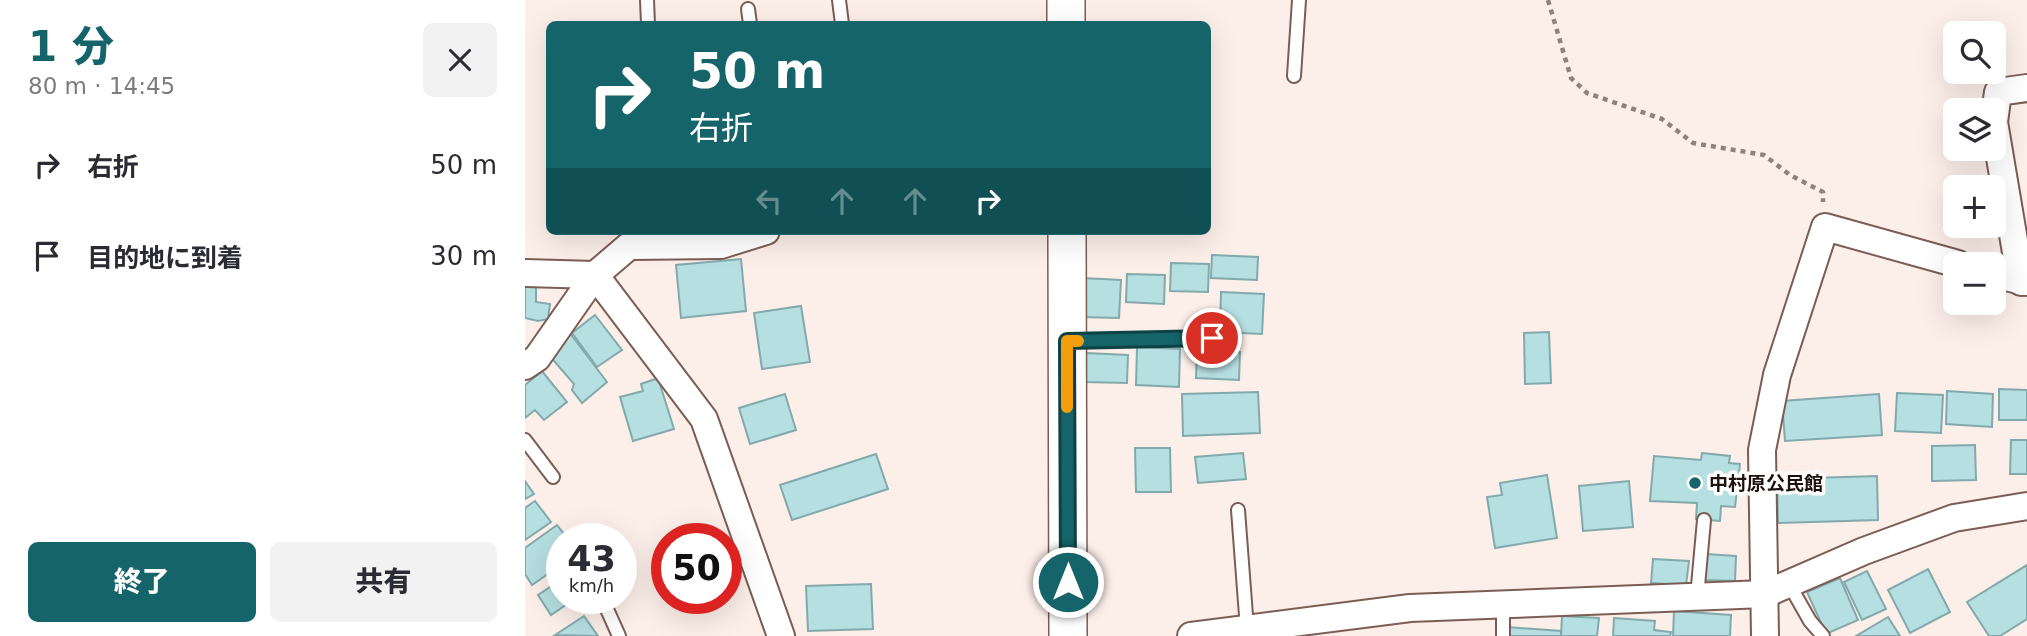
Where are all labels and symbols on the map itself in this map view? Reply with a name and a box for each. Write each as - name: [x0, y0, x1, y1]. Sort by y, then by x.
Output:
- pin: [1182, 308, 1242, 368]
- place label: 中村原公民館: [1709, 472, 1823, 494]
- marker: 中村原公民館: [1687, 475, 1703, 491]
- speed limit sign: 50: [651, 523, 742, 614]
- position arrow: [1031, 545, 1105, 619]

